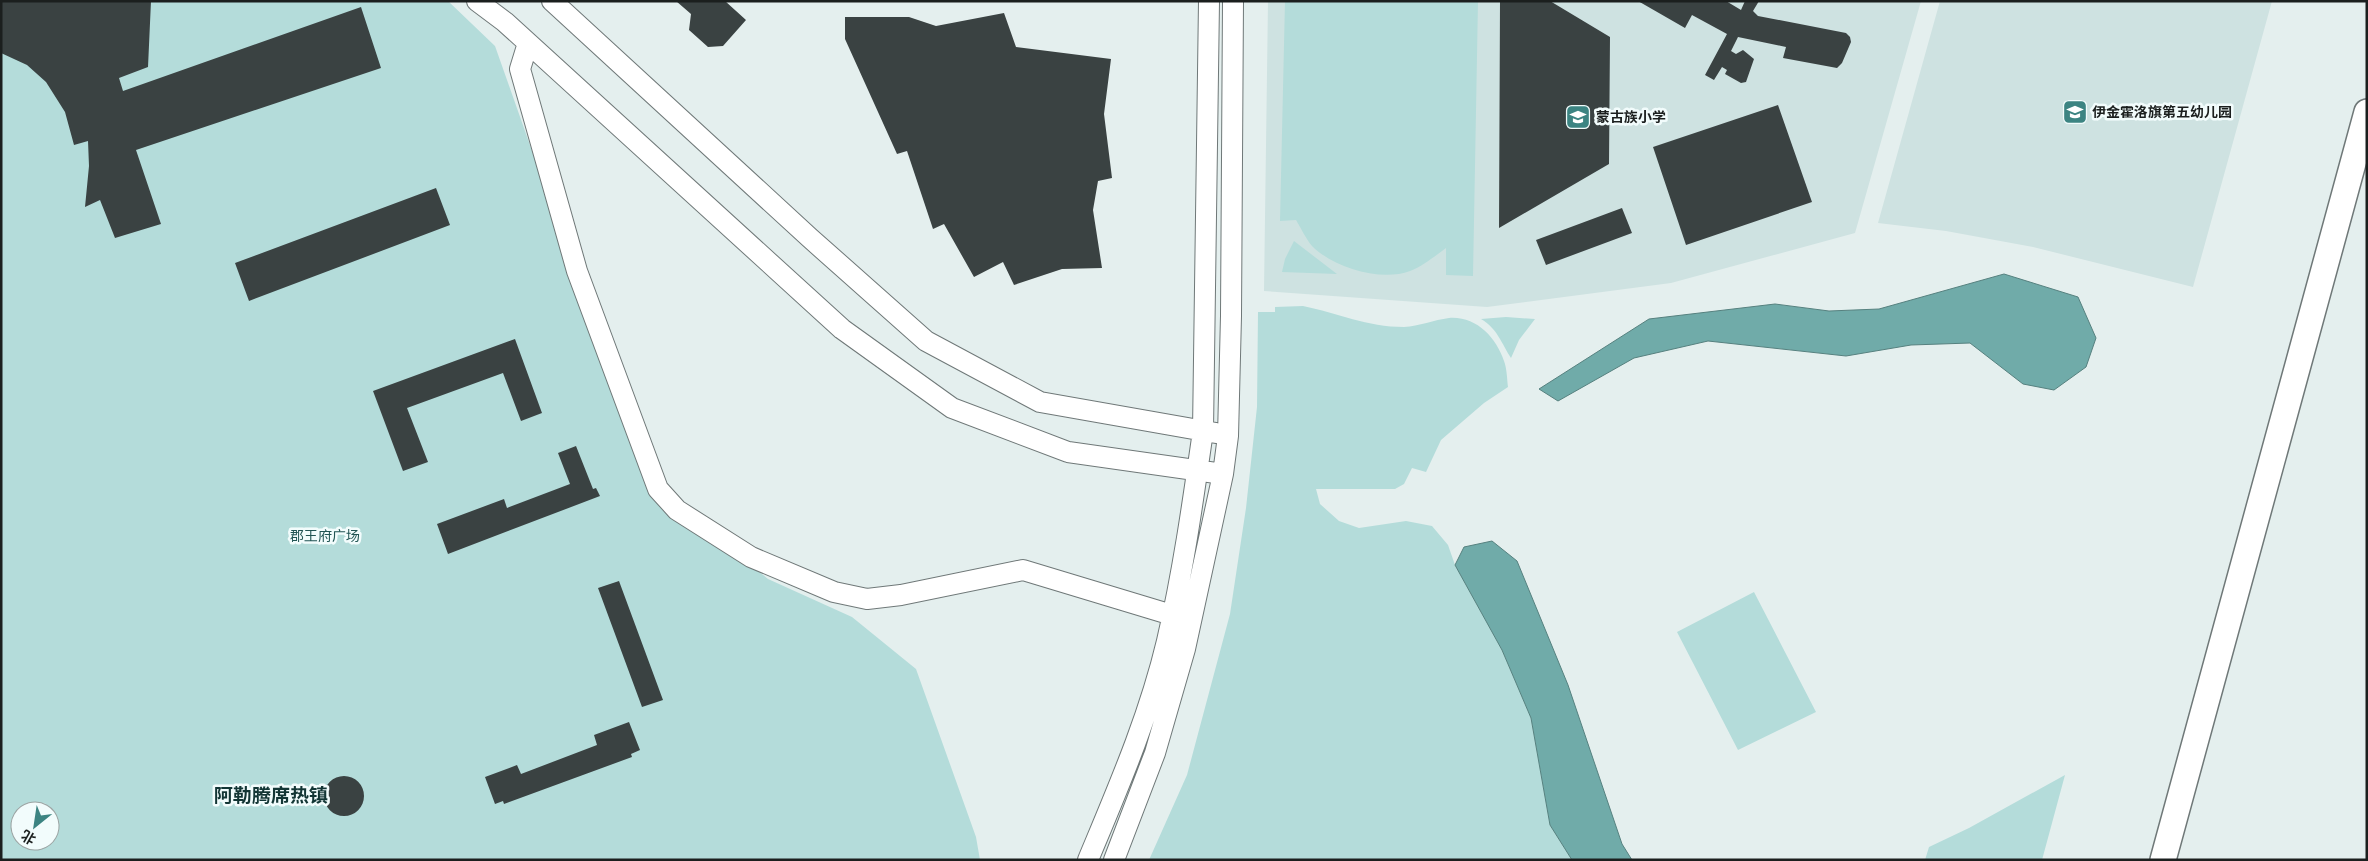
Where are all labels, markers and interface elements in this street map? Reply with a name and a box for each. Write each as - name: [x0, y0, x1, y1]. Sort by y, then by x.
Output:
- school or university icon: 伊金霍洛旗第五幼儿园: [2062, 99, 2088, 125]
- school or university icon: 蒙古族小学: [1565, 104, 1591, 130]
- place label: 伊金霍洛旗第五幼儿园: [2092, 104, 2232, 121]
- place label: 蒙古族小学: [1596, 109, 1666, 126]
- park label: 郡王府广场: [290, 528, 360, 545]
- district label: 阿勒腾席热镇: [214, 784, 328, 807]
- north arrow: [10, 801, 60, 851]
- text: 北: [18, 826, 39, 848]

